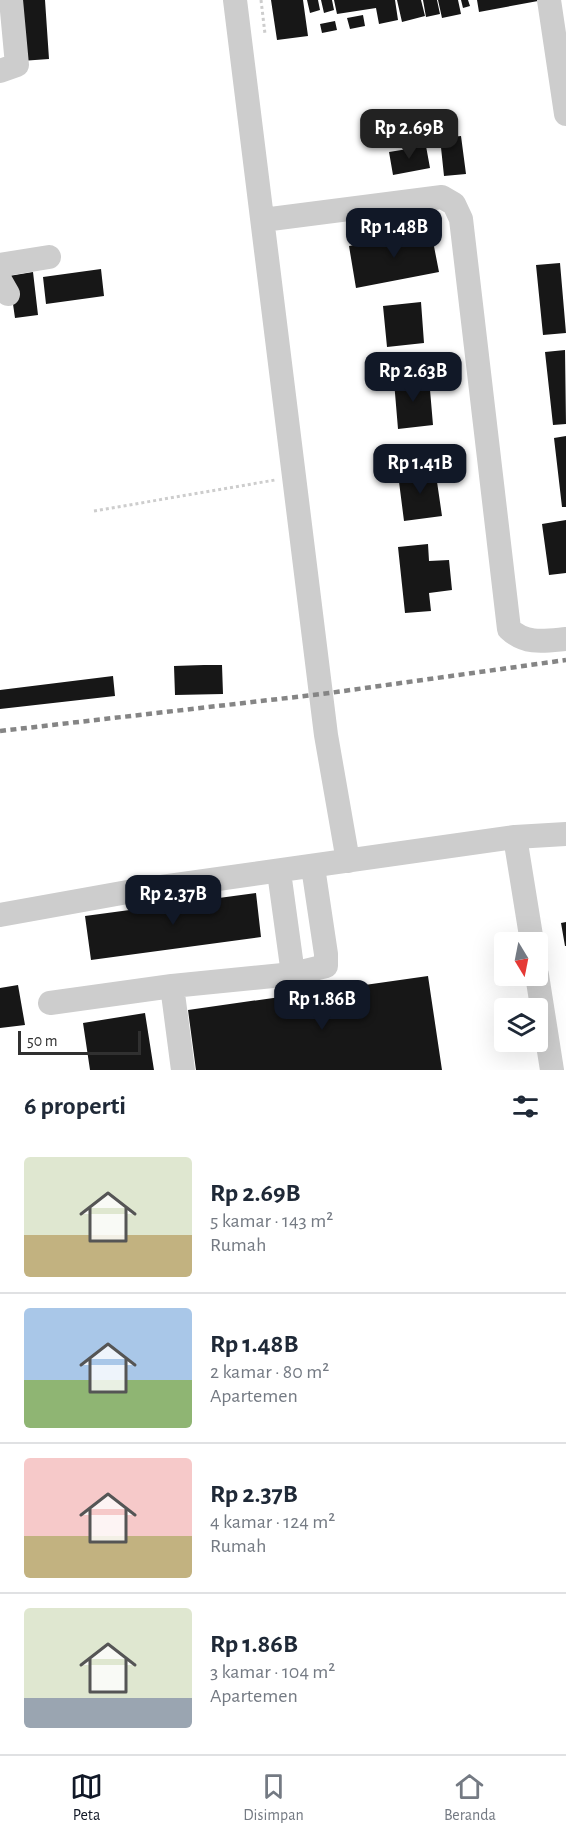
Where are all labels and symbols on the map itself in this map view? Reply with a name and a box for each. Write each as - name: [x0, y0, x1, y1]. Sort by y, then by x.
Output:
- pin: Rp 2.69B: [347, 109, 471, 160]
- pin: Rp 1.48B: [332, 208, 456, 259]
- pin: Rp 2.63B: [351, 352, 475, 403]
- pin: Rp 1.41B: [358, 444, 482, 495]
- pin: Rp 2.37B: [111, 875, 235, 926]
- north arrow: [494, 932, 548, 986]
- pin: Rp 1.86B: [260, 980, 384, 1031]
- scale bar: [18, 1028, 141, 1056]

